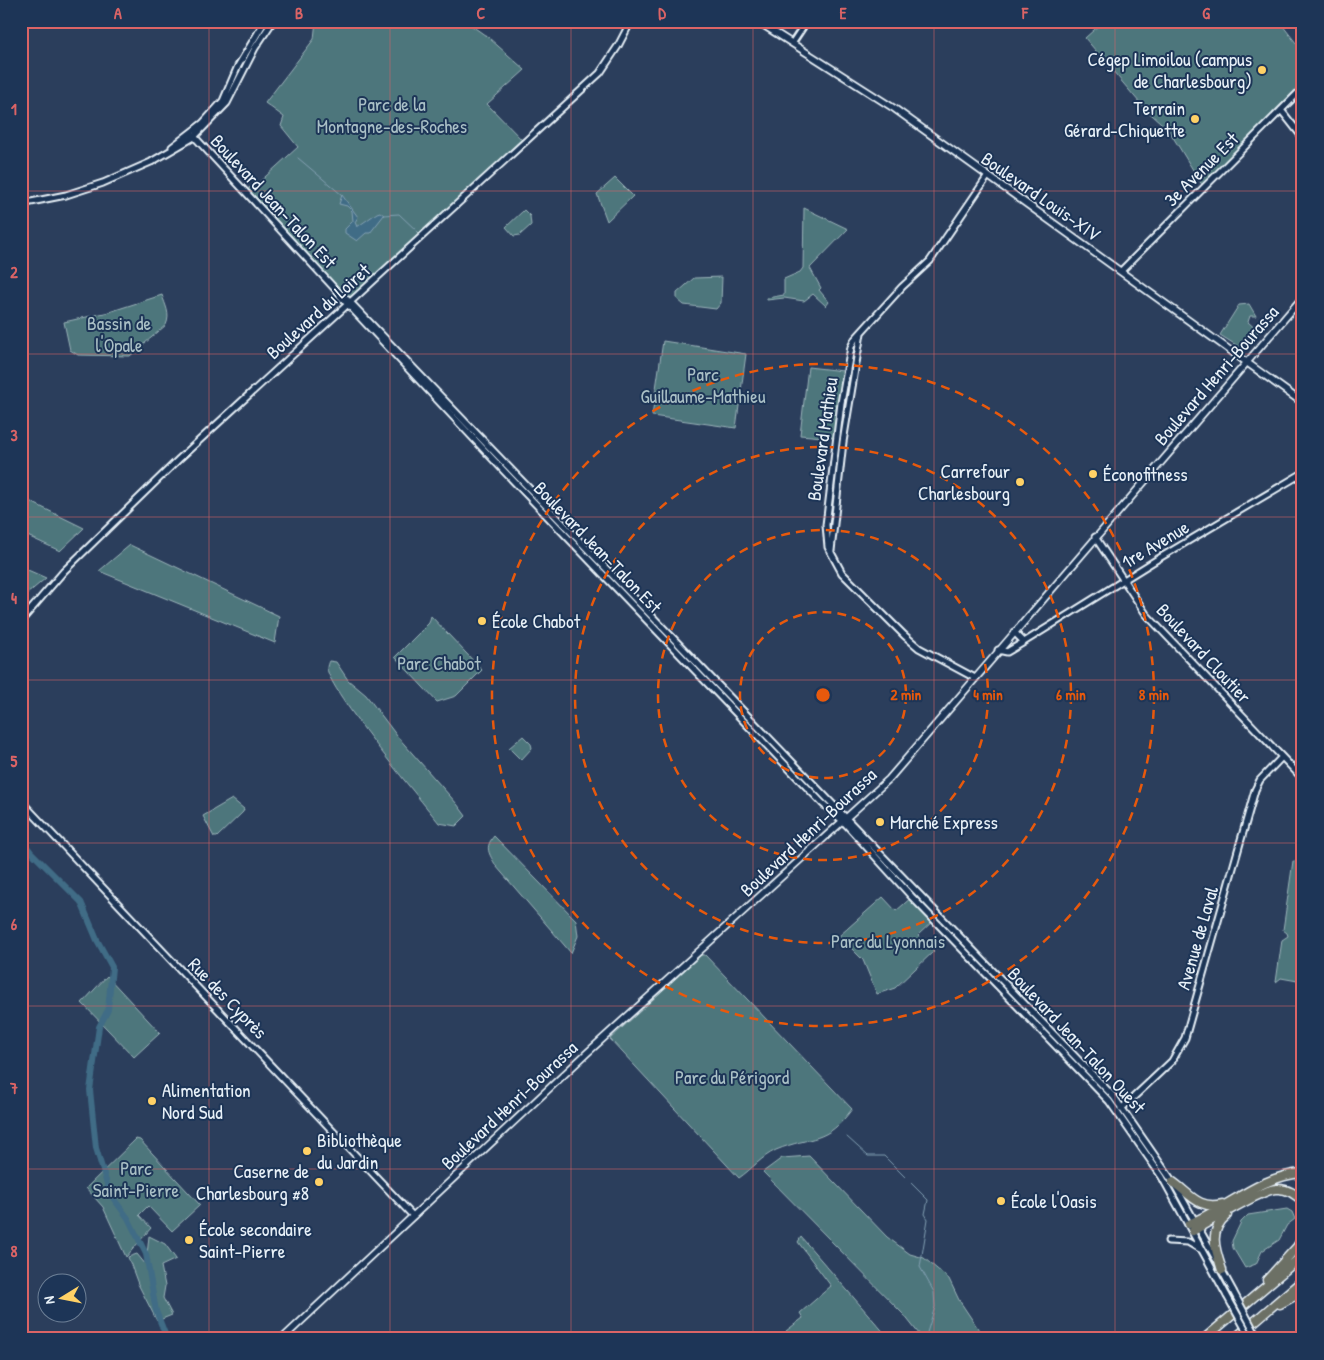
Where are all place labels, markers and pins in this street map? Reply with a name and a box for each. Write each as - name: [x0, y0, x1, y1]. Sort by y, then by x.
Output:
- place label: Cégep Limoilou (campus de Charlesbourg): [1088, 46, 1252, 94]
- marker: Cégep Limoilou (campus de Charlesbourg): [1256, 64, 1268, 76]
- place label: Terrain Gérard-Chiquette: [1064, 95, 1185, 143]
- marker: Terrain Gérard-Chiquette: [1189, 113, 1201, 125]
- place label: Carrefour Charlesbourg: [918, 458, 1011, 506]
- place label: Éconofitness: [1103, 461, 1188, 487]
- marker: Éconofitness: [1087, 468, 1099, 480]
- marker: Carrefour Charlesbourg: [1014, 476, 1026, 488]
- place label: École Chabot: [492, 608, 581, 634]
- marker: École Chabot: [476, 615, 488, 627]
- centre of rings: [814, 686, 832, 704]
- place label: Marché Express: [890, 809, 998, 835]
- marker: Marché Express: [874, 816, 886, 828]
- place label: Alimentation Nord Sud: [162, 1077, 251, 1125]
- marker: Alimentation Nord Sud: [146, 1095, 158, 1107]
- place label: Bibliothèque du Jardin: [317, 1127, 402, 1175]
- marker: Bibliothèque du Jardin: [301, 1145, 313, 1157]
- place label: Caserne de Charlesbourg #8: [196, 1158, 309, 1206]
- marker: Caserne de Charlesbourg #8: [313, 1176, 325, 1188]
- place label: École l'Oasis: [1011, 1188, 1096, 1214]
- marker: École l'Oasis: [995, 1195, 1007, 1207]
- place label: École secondaire Saint-Pierre: [199, 1216, 312, 1264]
- marker: École secondaire Saint-Pierre: [183, 1234, 195, 1246]

